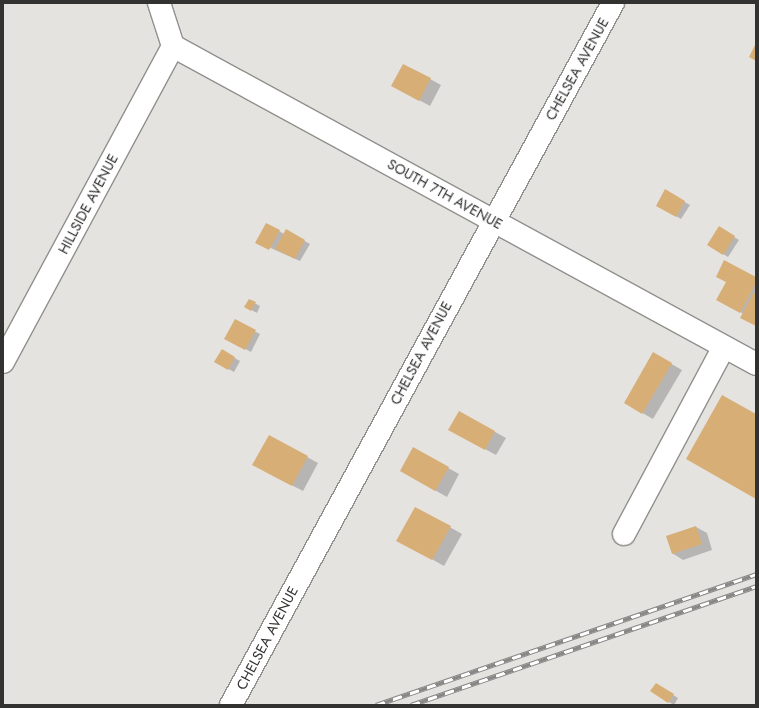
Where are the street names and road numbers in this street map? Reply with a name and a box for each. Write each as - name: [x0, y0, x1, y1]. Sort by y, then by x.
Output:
- street label: CHELSEA AVENUE: [542, 15, 612, 123]
- street label: HILLSIDE AVENUE: [55, 151, 121, 257]
- street label: SOUTH 7TH AVENUE: [385, 155, 505, 233]
- street label: CHELSEA AVENUE: [387, 299, 455, 407]
- street label: CHELSEA AVENUE: [233, 584, 301, 692]

